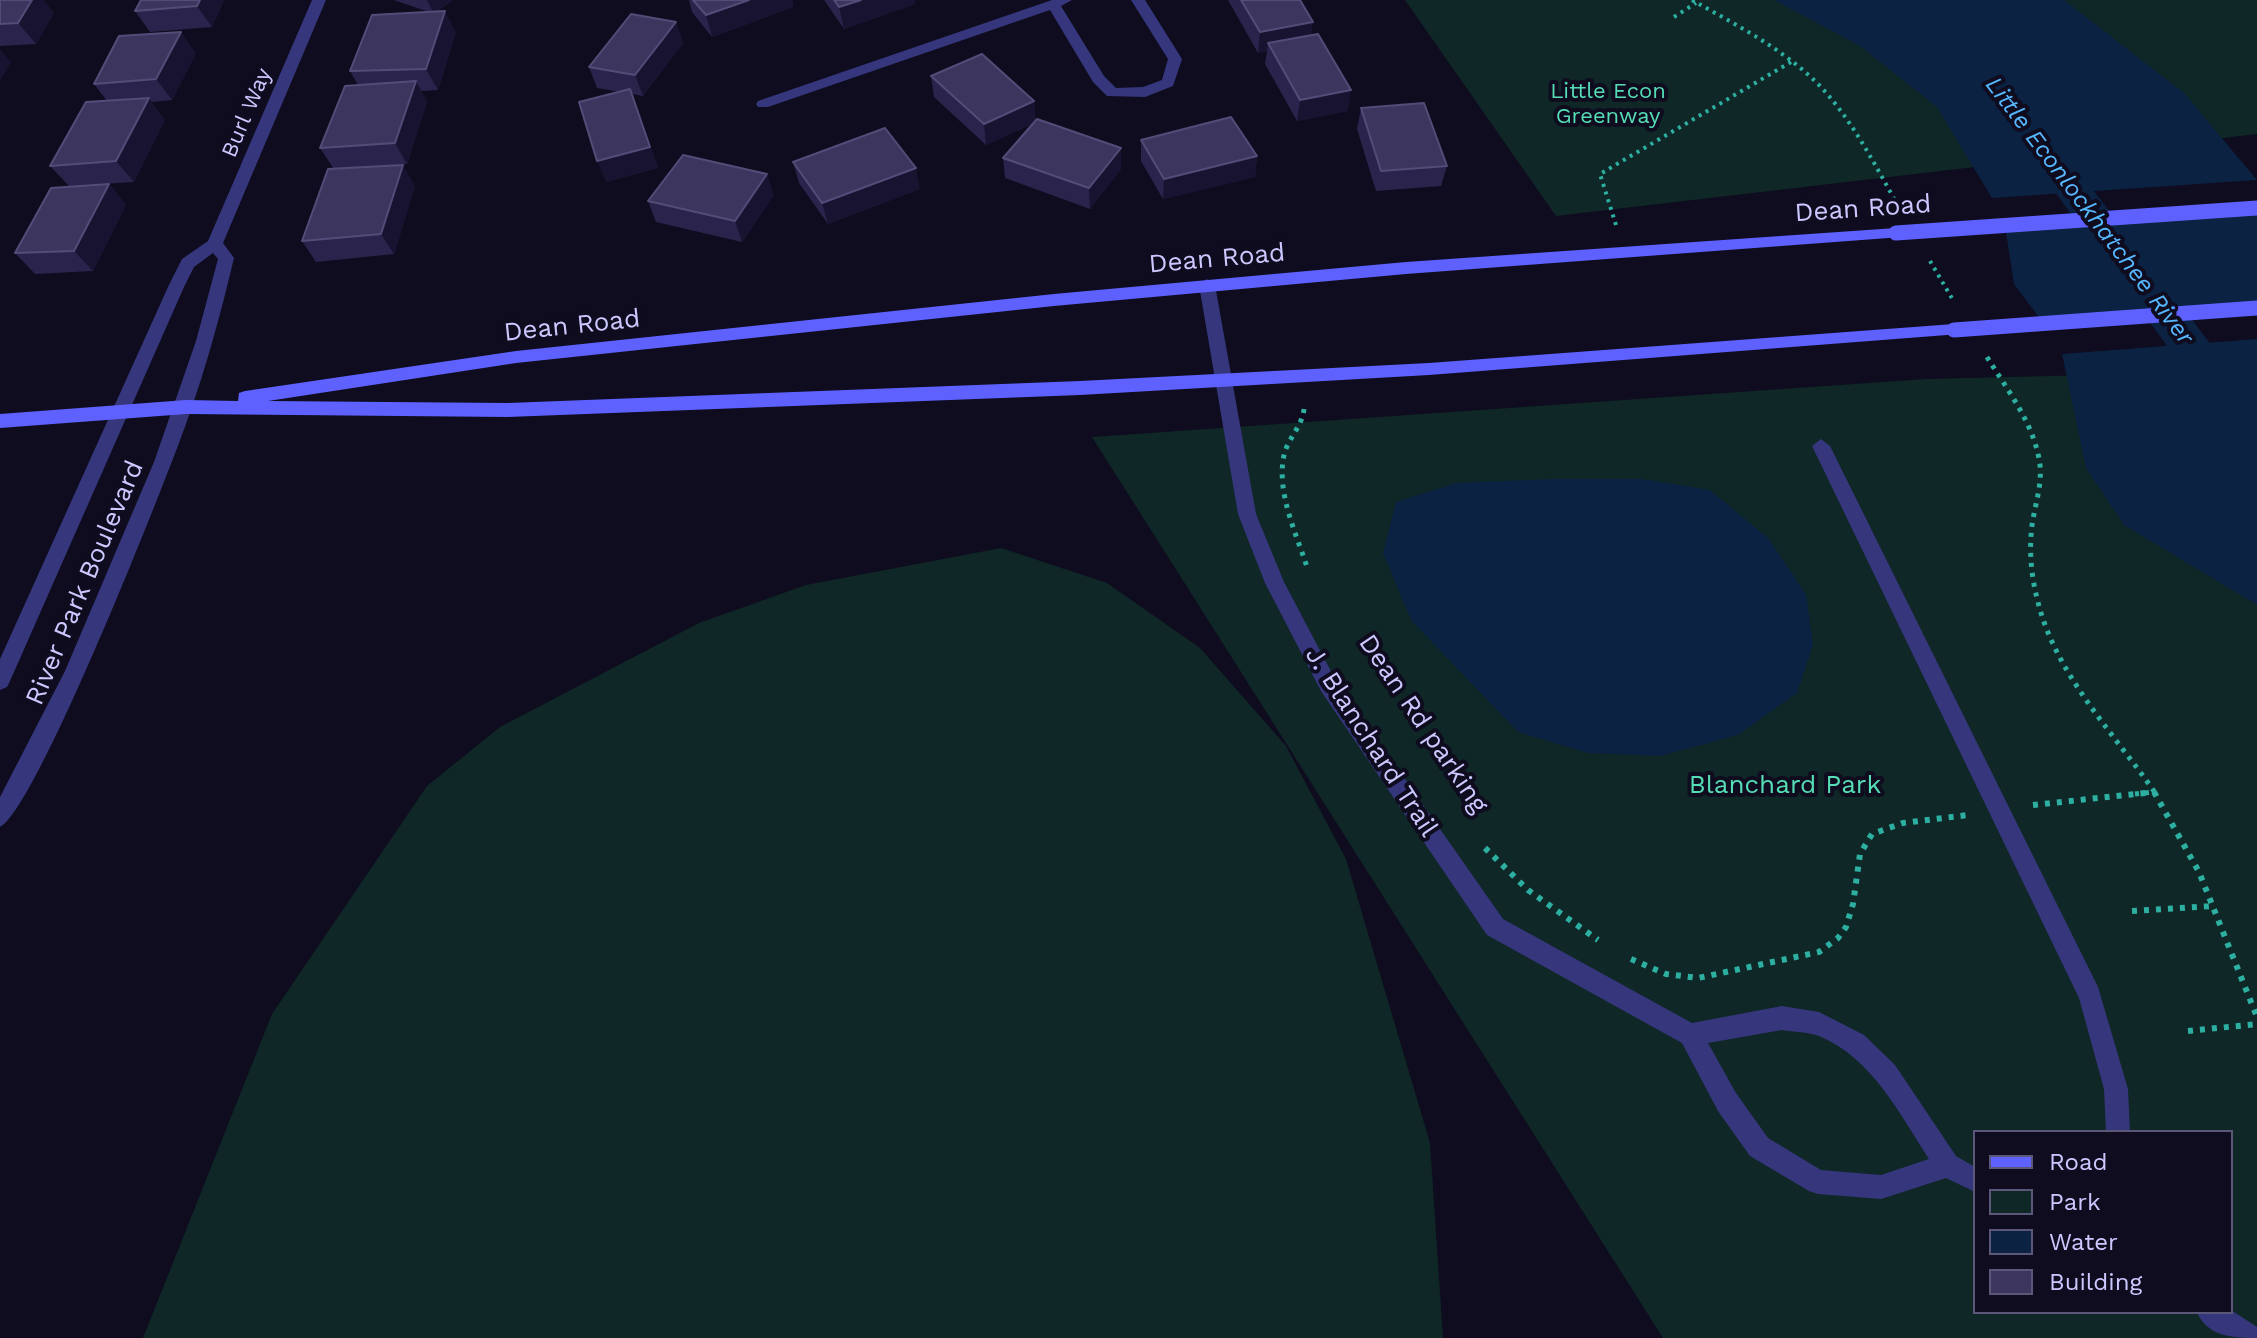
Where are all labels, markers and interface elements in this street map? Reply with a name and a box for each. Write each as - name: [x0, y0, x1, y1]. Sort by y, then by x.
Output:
- street label: Burl Way: [216, 64, 278, 162]
- water label: Little Econlockhatchee River: [1979, 71, 2199, 351]
- park label: Little Econ Greenway: [1550, 79, 1666, 130]
- street label: Dean Road: [1794, 189, 1932, 229]
- street label: Dean Road: [1147, 237, 1287, 281]
- street label: Dean Road: [502, 303, 642, 349]
- street label: River Park Boulevard: [19, 456, 151, 710]
- street label: Dean Rd parking: [1352, 629, 1494, 819]
- street label: J. Blanchard Trail: [1298, 641, 1444, 843]
- park label: Blanchard Park: [1689, 769, 1881, 801]
- legend: [1973, 1130, 2233, 1314]
- text: Road: [2049, 1148, 2108, 1176]
- text: Park: [2049, 1188, 2101, 1216]
- text: Water: [2049, 1228, 2118, 1256]
- text: Building: [2049, 1268, 2142, 1296]

